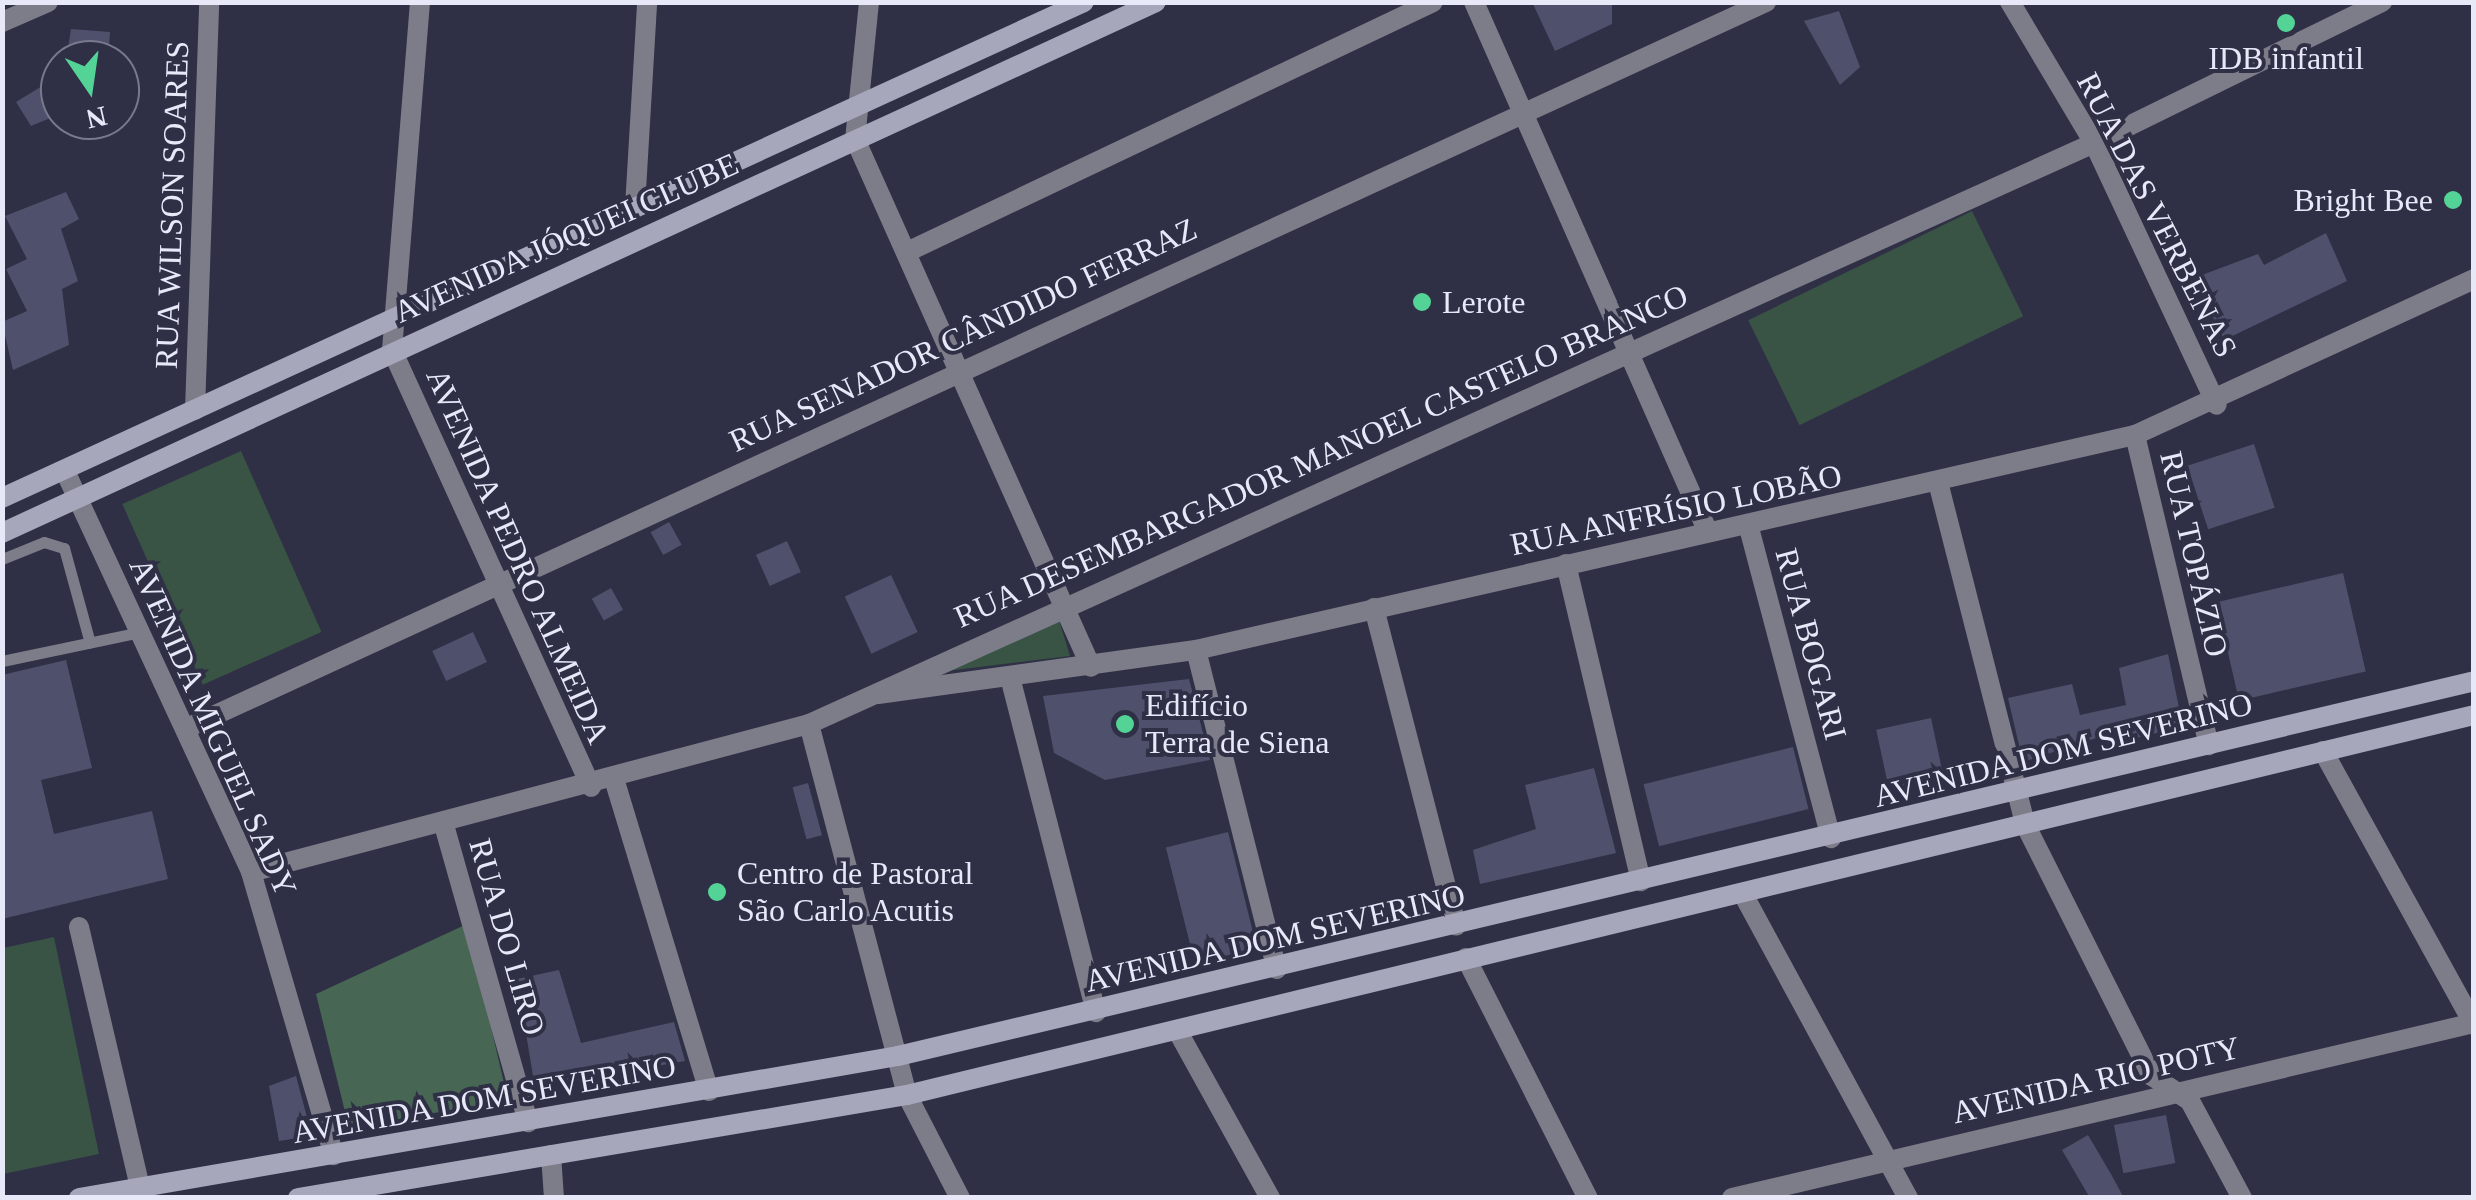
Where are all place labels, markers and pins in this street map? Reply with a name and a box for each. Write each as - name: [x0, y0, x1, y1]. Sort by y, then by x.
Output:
- marker: IDB infantil: [2275, 12, 2297, 34]
- place label: IDB infantil: [2208, 39, 2364, 77]
- place label: Bright Bee: [2293, 181, 2433, 219]
- marker: Bright Bee: [2442, 189, 2464, 211]
- place label: Lerote: [1442, 283, 1525, 321]
- marker: Lerote: [1411, 291, 1433, 313]
- place label: Edifício Terra de Siena: [1145, 687, 1329, 762]
- marker: Edifício Terra de Siena: [1114, 713, 1136, 735]
- place label: Centro de Pastoral São Carlo Acutis: [737, 855, 973, 930]
- marker: Centro de Pastoral São Carlo Acutis: [706, 881, 728, 903]

